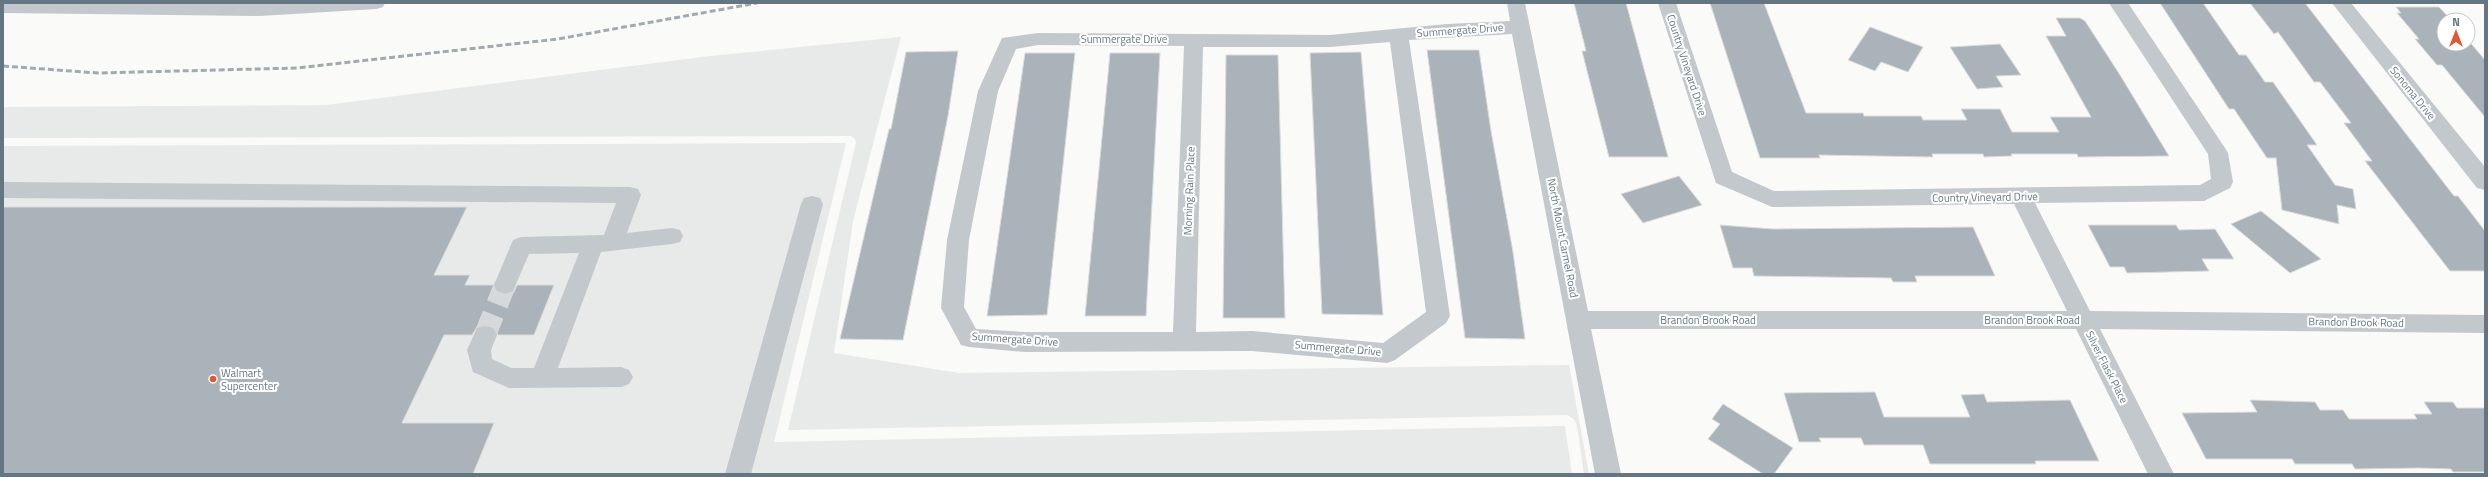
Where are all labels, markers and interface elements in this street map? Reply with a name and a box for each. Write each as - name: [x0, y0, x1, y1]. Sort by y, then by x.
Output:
- street label: Country Vineyard Drive: [1663, 12, 1711, 118]
- north arrow: [2436, 12, 2476, 52]
- text: N: [2452, 14, 2460, 30]
- street label: Summergate Drive: [1416, 19, 1504, 41]
- street label: Summergate Drive: [1081, 31, 1168, 47]
- street label: Sonoma Drive: [2386, 63, 2440, 124]
- street label: Morning Rain Place: [1179, 146, 1199, 236]
- street label: North Mount Carmel Road: [1544, 177, 1582, 299]
- street label: Country Vineyard Drive: [1932, 188, 2038, 206]
- street label: Brandon Brook Road: [1660, 312, 1756, 328]
- street label: Brandon Brook Road: [1984, 312, 2080, 328]
- street label: Brandon Brook Road: [2308, 313, 2404, 331]
- street label: Summergate Drive: [971, 328, 1059, 350]
- street label: Silver Flask Place: [2082, 328, 2132, 406]
- street label: Summergate Drive: [1294, 336, 1382, 360]
- place label: Walmart Supercenter: [221, 365, 277, 394]
- marker: Walmart Supercenter: [208, 374, 218, 384]

